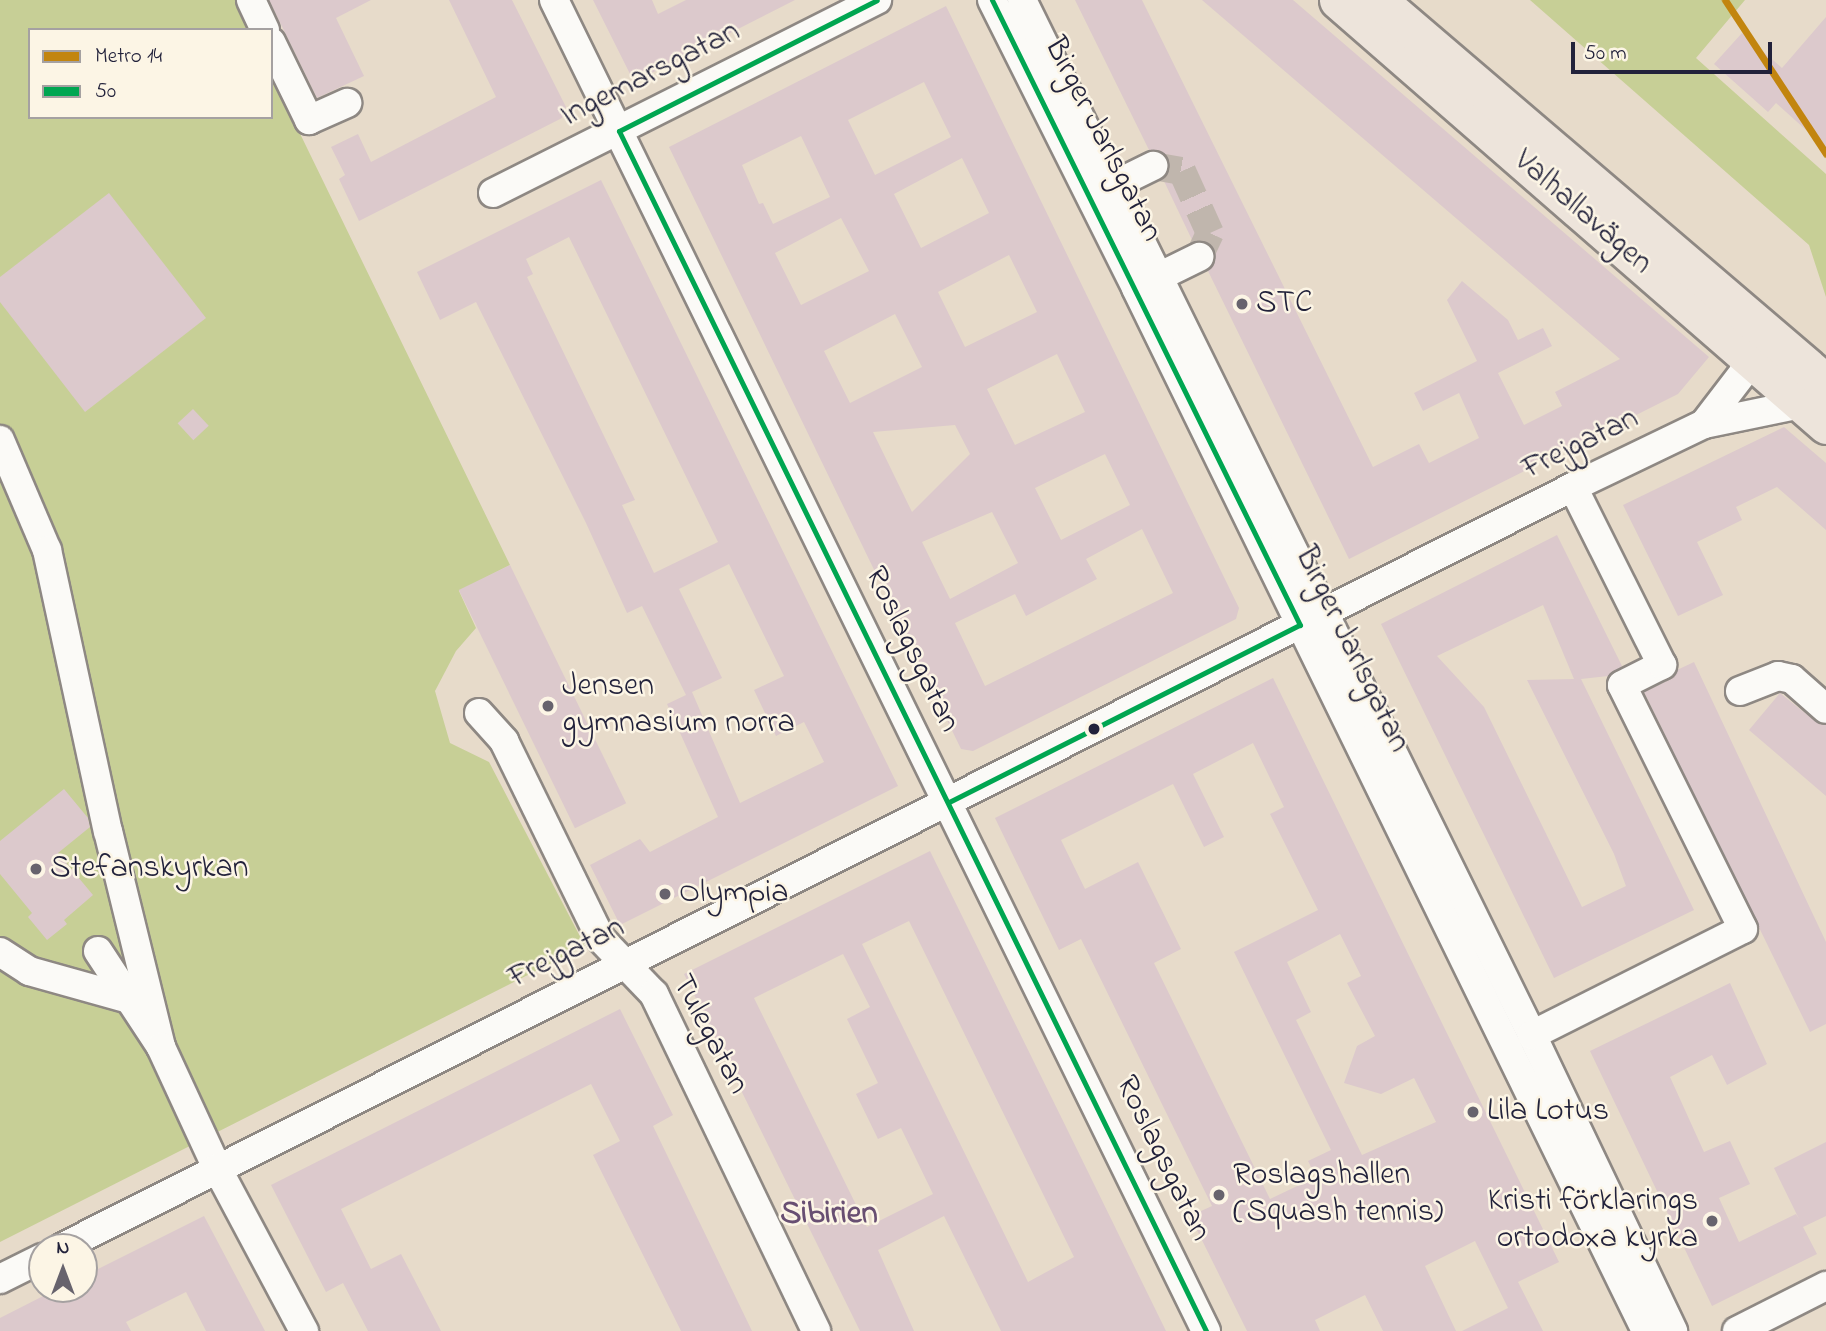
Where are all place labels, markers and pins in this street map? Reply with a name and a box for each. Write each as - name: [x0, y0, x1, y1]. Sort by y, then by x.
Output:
- place label: STC: [1256, 285, 1312, 323]
- marker: STC: [1234, 296, 1250, 312]
- place label: Jensen gymnasium norra: [562, 669, 795, 744]
- marker: Jensen gymnasium norra: [540, 698, 556, 714]
- unlabelled marker: [1087, 722, 1101, 736]
- place label: Stefanskyrkan: [50, 850, 249, 888]
- marker: Stefanskyrkan: [28, 861, 44, 877]
- place label: Olympia: [679, 875, 788, 913]
- marker: Olympia: [657, 886, 673, 902]
- place label: Lila Lotus: [1487, 1093, 1609, 1131]
- marker: Lila Lotus: [1465, 1104, 1481, 1120]
- place label: Roslagshallen (Squash tennis): [1233, 1158, 1443, 1233]
- place label: Kristi förklarings ortodoxa kyrka: [1488, 1184, 1698, 1259]
- marker: Roslagshallen (Squash tennis): [1211, 1187, 1227, 1203]
- marker: Kristi förklarings ortodoxa kyrka: [1704, 1213, 1720, 1229]

